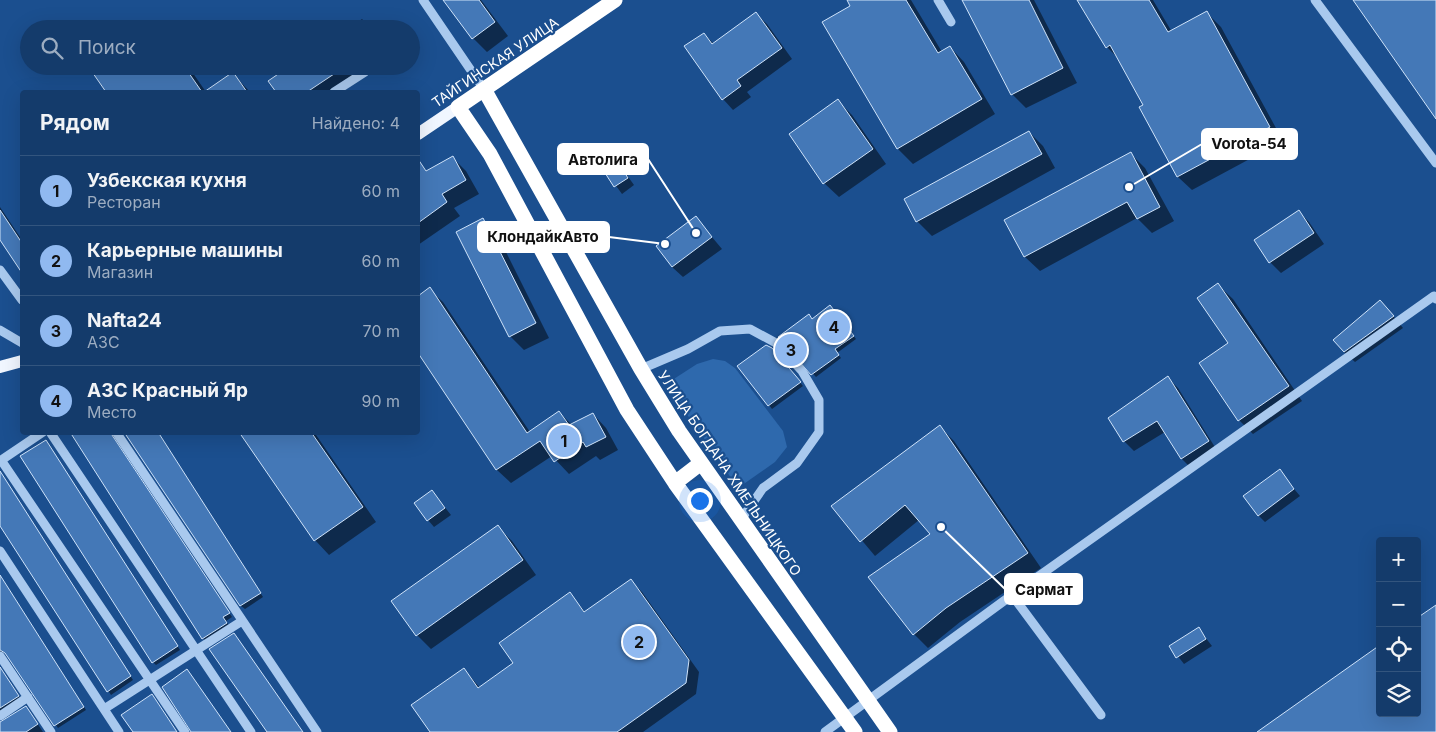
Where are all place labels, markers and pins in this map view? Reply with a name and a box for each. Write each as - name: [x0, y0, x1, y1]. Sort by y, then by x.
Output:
- callout: Vorota-54: [1202, 129, 1297, 159]
- callout: Автолига: [558, 144, 648, 174]
- callout: КлондайкАвто: [478, 222, 609, 252]
- pin: 4: [818, 308, 850, 346]
- pin: 3: [775, 331, 807, 369]
- pin: 1: [548, 422, 580, 460]
- callout: Сармат: [1005, 574, 1082, 604]
- pin: 2: [623, 623, 655, 661]

